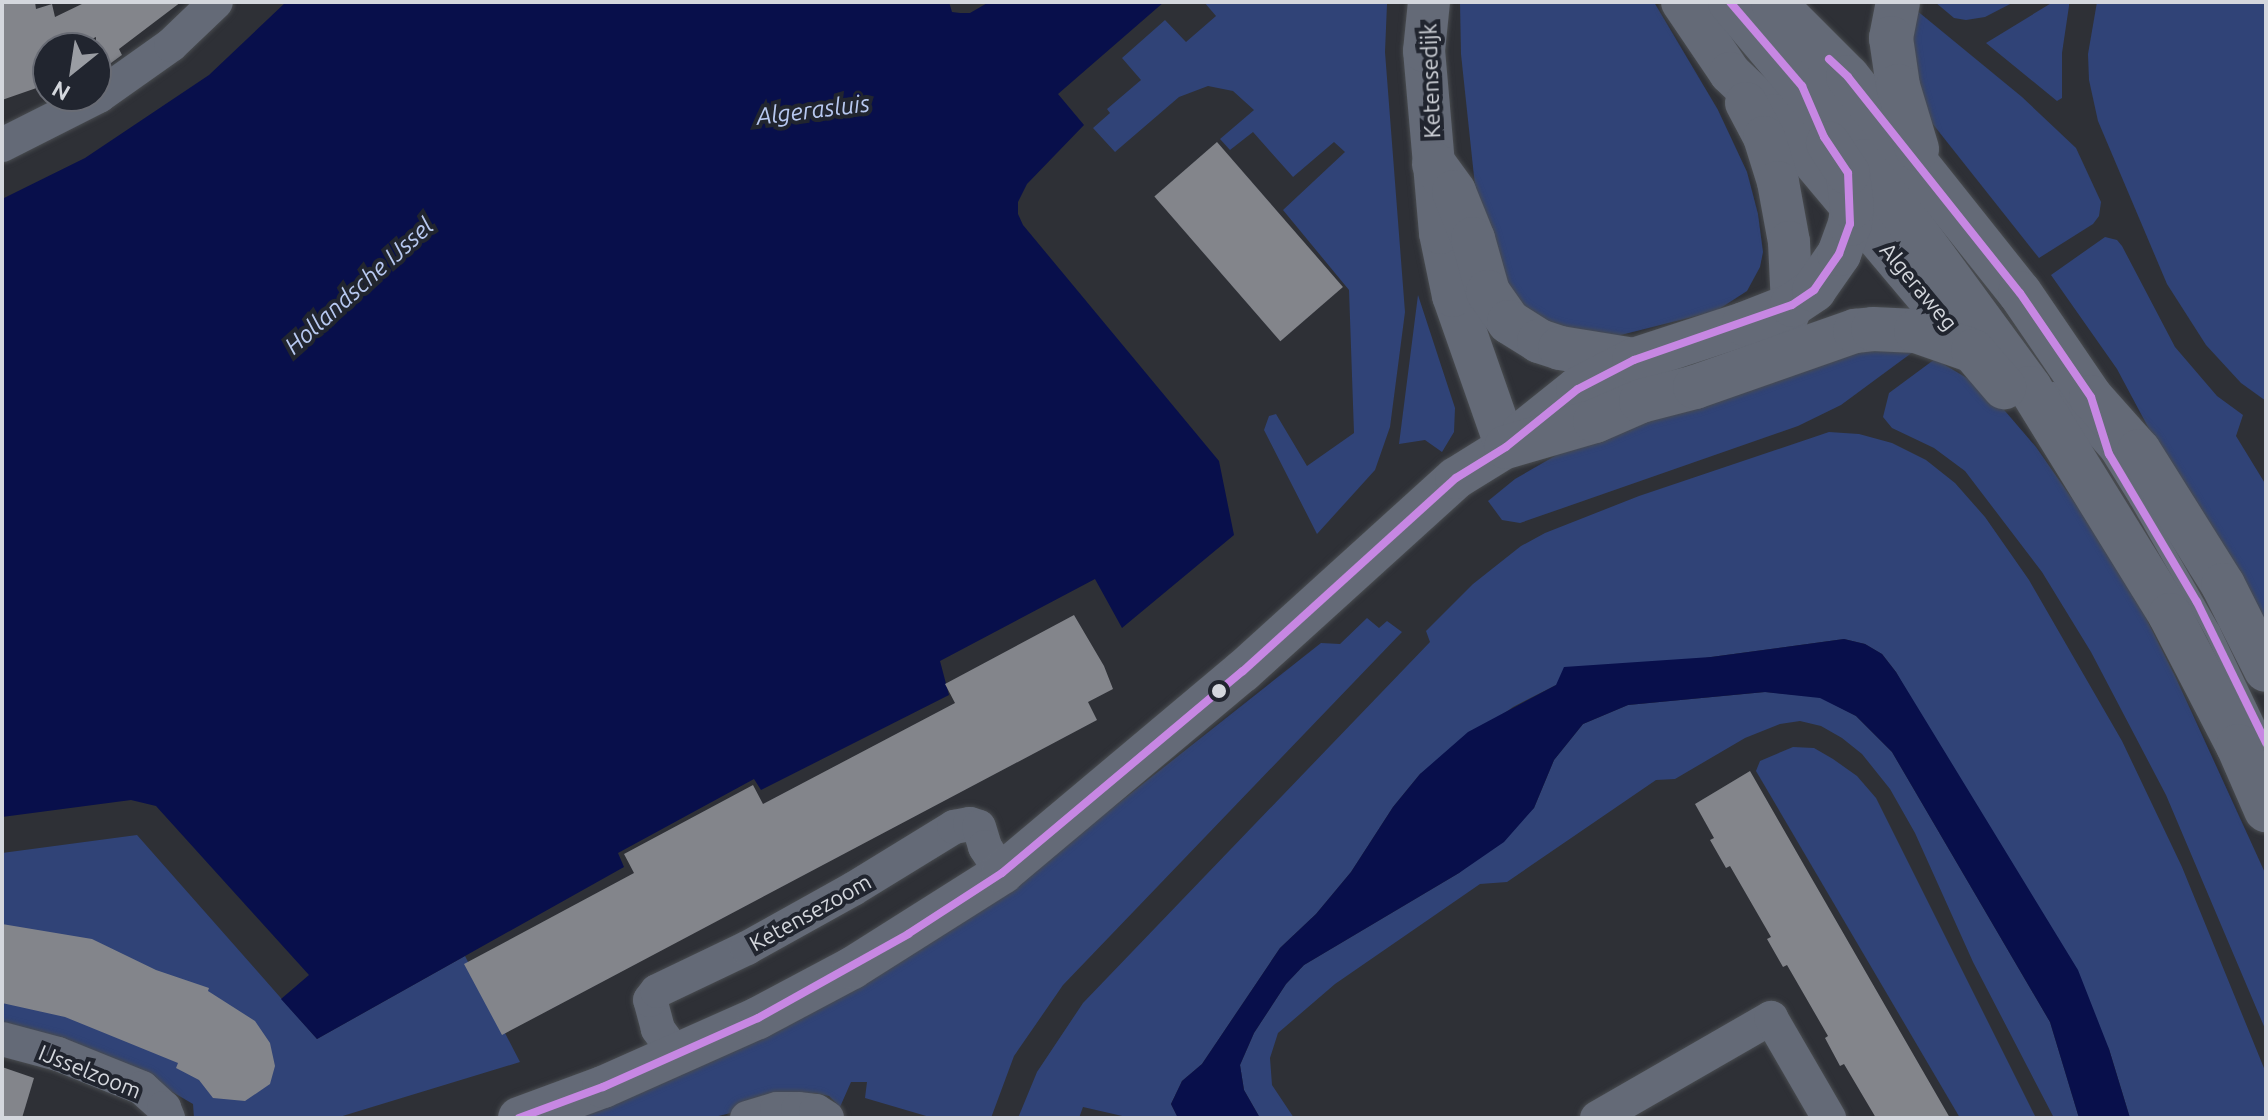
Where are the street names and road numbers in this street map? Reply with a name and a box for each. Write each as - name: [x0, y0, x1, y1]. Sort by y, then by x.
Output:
- street label: Ketensedijk: [1415, 23, 1445, 139]
- street label: Algeraweg: [1875, 237, 1963, 335]
- street label: Ketensezoom: [745, 868, 875, 956]
- street label: IJsselzoom: [35, 1039, 145, 1103]

